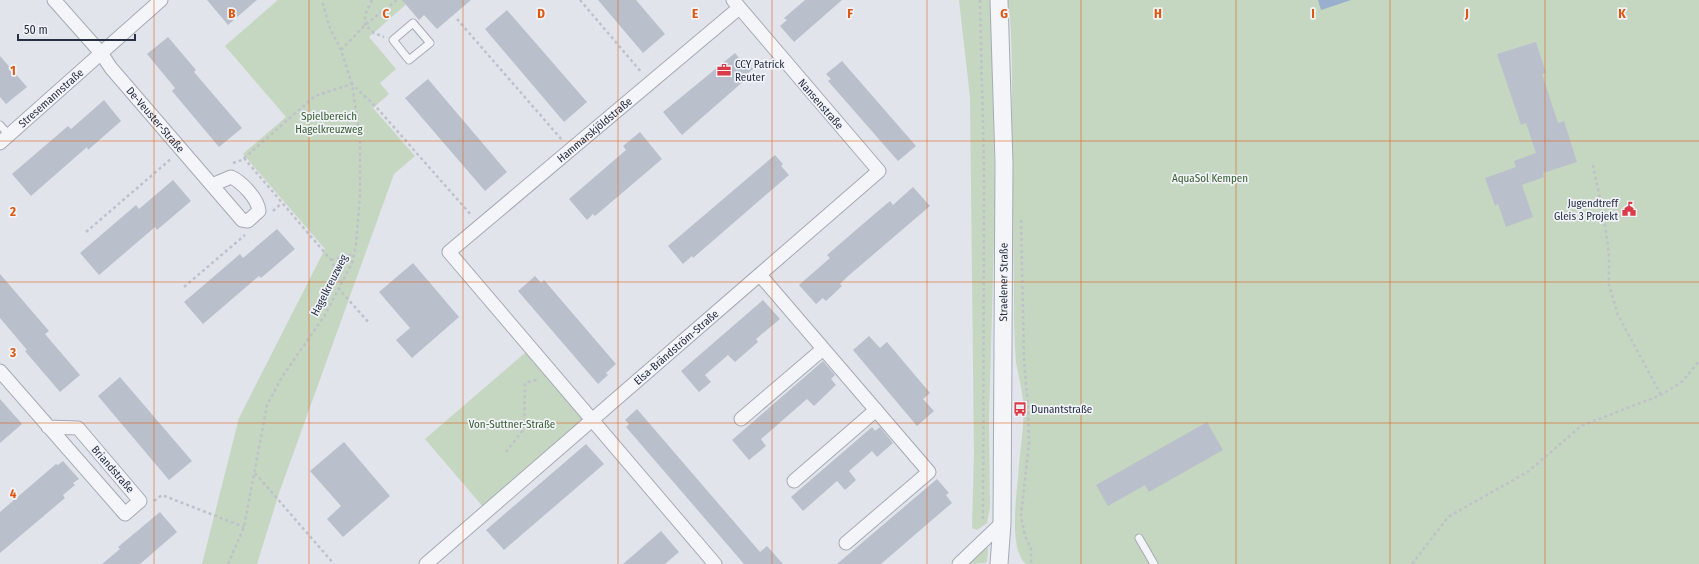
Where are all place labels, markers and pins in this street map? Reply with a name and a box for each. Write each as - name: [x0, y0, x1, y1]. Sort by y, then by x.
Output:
- place label: CCY Patrick Reuter: [735, 58, 785, 84]
- office icon: CCY Patrick Reuter: [716, 62, 732, 78]
- place label: Jugendtreff Gleis 3 Projekt: [1554, 197, 1619, 223]
- public building icon: Jugendtreff Gleis 3 Projekt: [1621, 201, 1637, 217]
- bus stop icon: Dunantstraße: [1012, 401, 1028, 417]
- place label: Dunantstraße: [1031, 403, 1092, 416]

